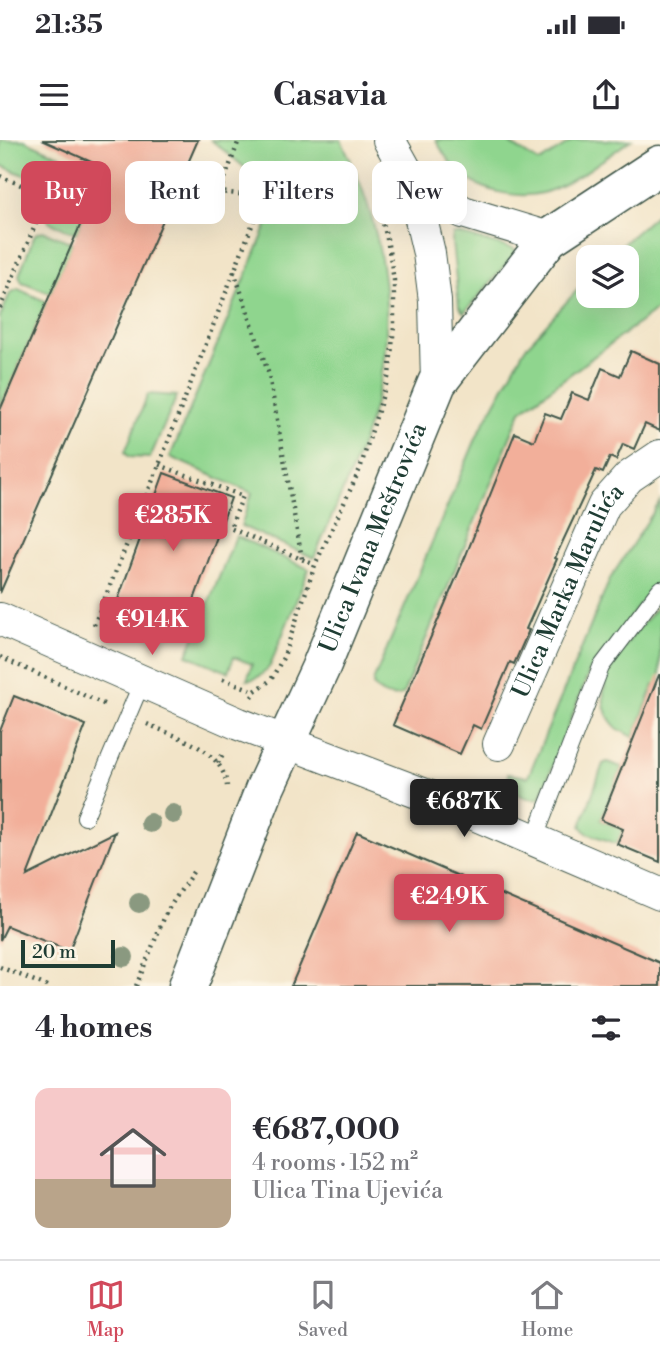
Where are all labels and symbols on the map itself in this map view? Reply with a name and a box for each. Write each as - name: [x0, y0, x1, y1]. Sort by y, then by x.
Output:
- street label: Ulica Ivana Meštrovića: [313, 418, 434, 658]
- street label: Ulica Marka Marulića: [506, 477, 631, 703]
- pin: €285K: [124, 494, 222, 553]
- pin: €914K: [103, 598, 201, 657]
- pin: €687K: [415, 780, 513, 839]
- pin: €249K: [400, 874, 498, 934]
- scale bar: [21, 937, 116, 969]

